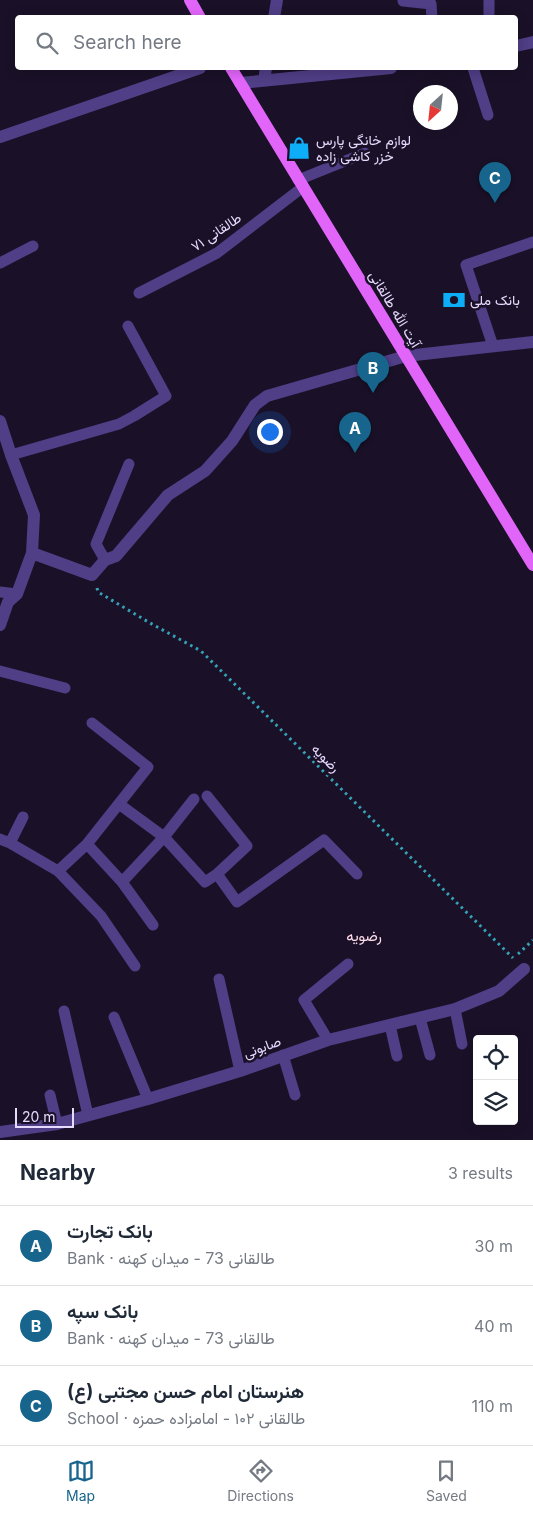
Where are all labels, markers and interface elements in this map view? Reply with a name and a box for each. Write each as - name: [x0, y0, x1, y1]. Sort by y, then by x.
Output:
- search box: [15, 15, 518, 70]
- icon: search: [33, 29, 61, 57]
- text: Search here: [73, 31, 182, 54]
- north arrow: [413, 85, 458, 130]
- place label: لوازم خانگی پارس خزر کاشی زاده: [316, 131, 411, 165]
- shop icon: لوازم خانگی پارس خزر کاشی زاده: [286, 135, 312, 161]
- pin: C: [479, 162, 511, 203]
- street label: طالقانی ۷۱: [187, 209, 245, 255]
- street label: آیت الله طالقانی: [365, 267, 426, 352]
- bank icon: بانک ملی: [441, 287, 467, 313]
- place label: بانک ملی: [470, 291, 520, 309]
- pin: B: [357, 352, 389, 393]
- pin: A: [339, 412, 371, 453]
- your location: [257, 419, 283, 445]
- street label: رضویه: [308, 740, 344, 776]
- district label: رضویه: [346, 926, 382, 945]
- street label: صابونی: [241, 1032, 284, 1062]
- map controls: [473, 1035, 518, 1125]
- button: locate: [473, 1035, 518, 1080]
- button: layers: [473, 1080, 518, 1125]
- scale bar: [15, 1105, 74, 1128]
- text: 20 m: [22, 1108, 56, 1125]
- text: Nearby: [20, 1160, 95, 1185]
- text: 3 results: [448, 1163, 513, 1183]
- text: بانک تجارت: [67, 1220, 153, 1243]
- text: A: [30, 1236, 42, 1256]
- text: 30 m: [475, 1236, 513, 1256]
- text: Bank · طالقانی 73 - میدان کهنه: [67, 1248, 275, 1268]
- text: بانک سپه: [67, 1300, 138, 1323]
- text: B: [31, 1316, 41, 1336]
- text: 40 m: [474, 1316, 513, 1336]
- text: Bank · طالقانی 73 - میدان کهنه: [67, 1328, 275, 1348]
- text: هنرستان امام حسن مجتبی (ع): [67, 1380, 304, 1403]
- text: C: [30, 1396, 42, 1416]
- text: 110 m: [471, 1396, 513, 1416]
- text: School · طالقانی ۱۰۲ - امامزاده حمزه: [67, 1408, 305, 1428]
- tab: Map: [66, 1457, 95, 1504]
- tab: Directions: [227, 1457, 294, 1504]
- tab: Saved: [426, 1457, 467, 1504]

